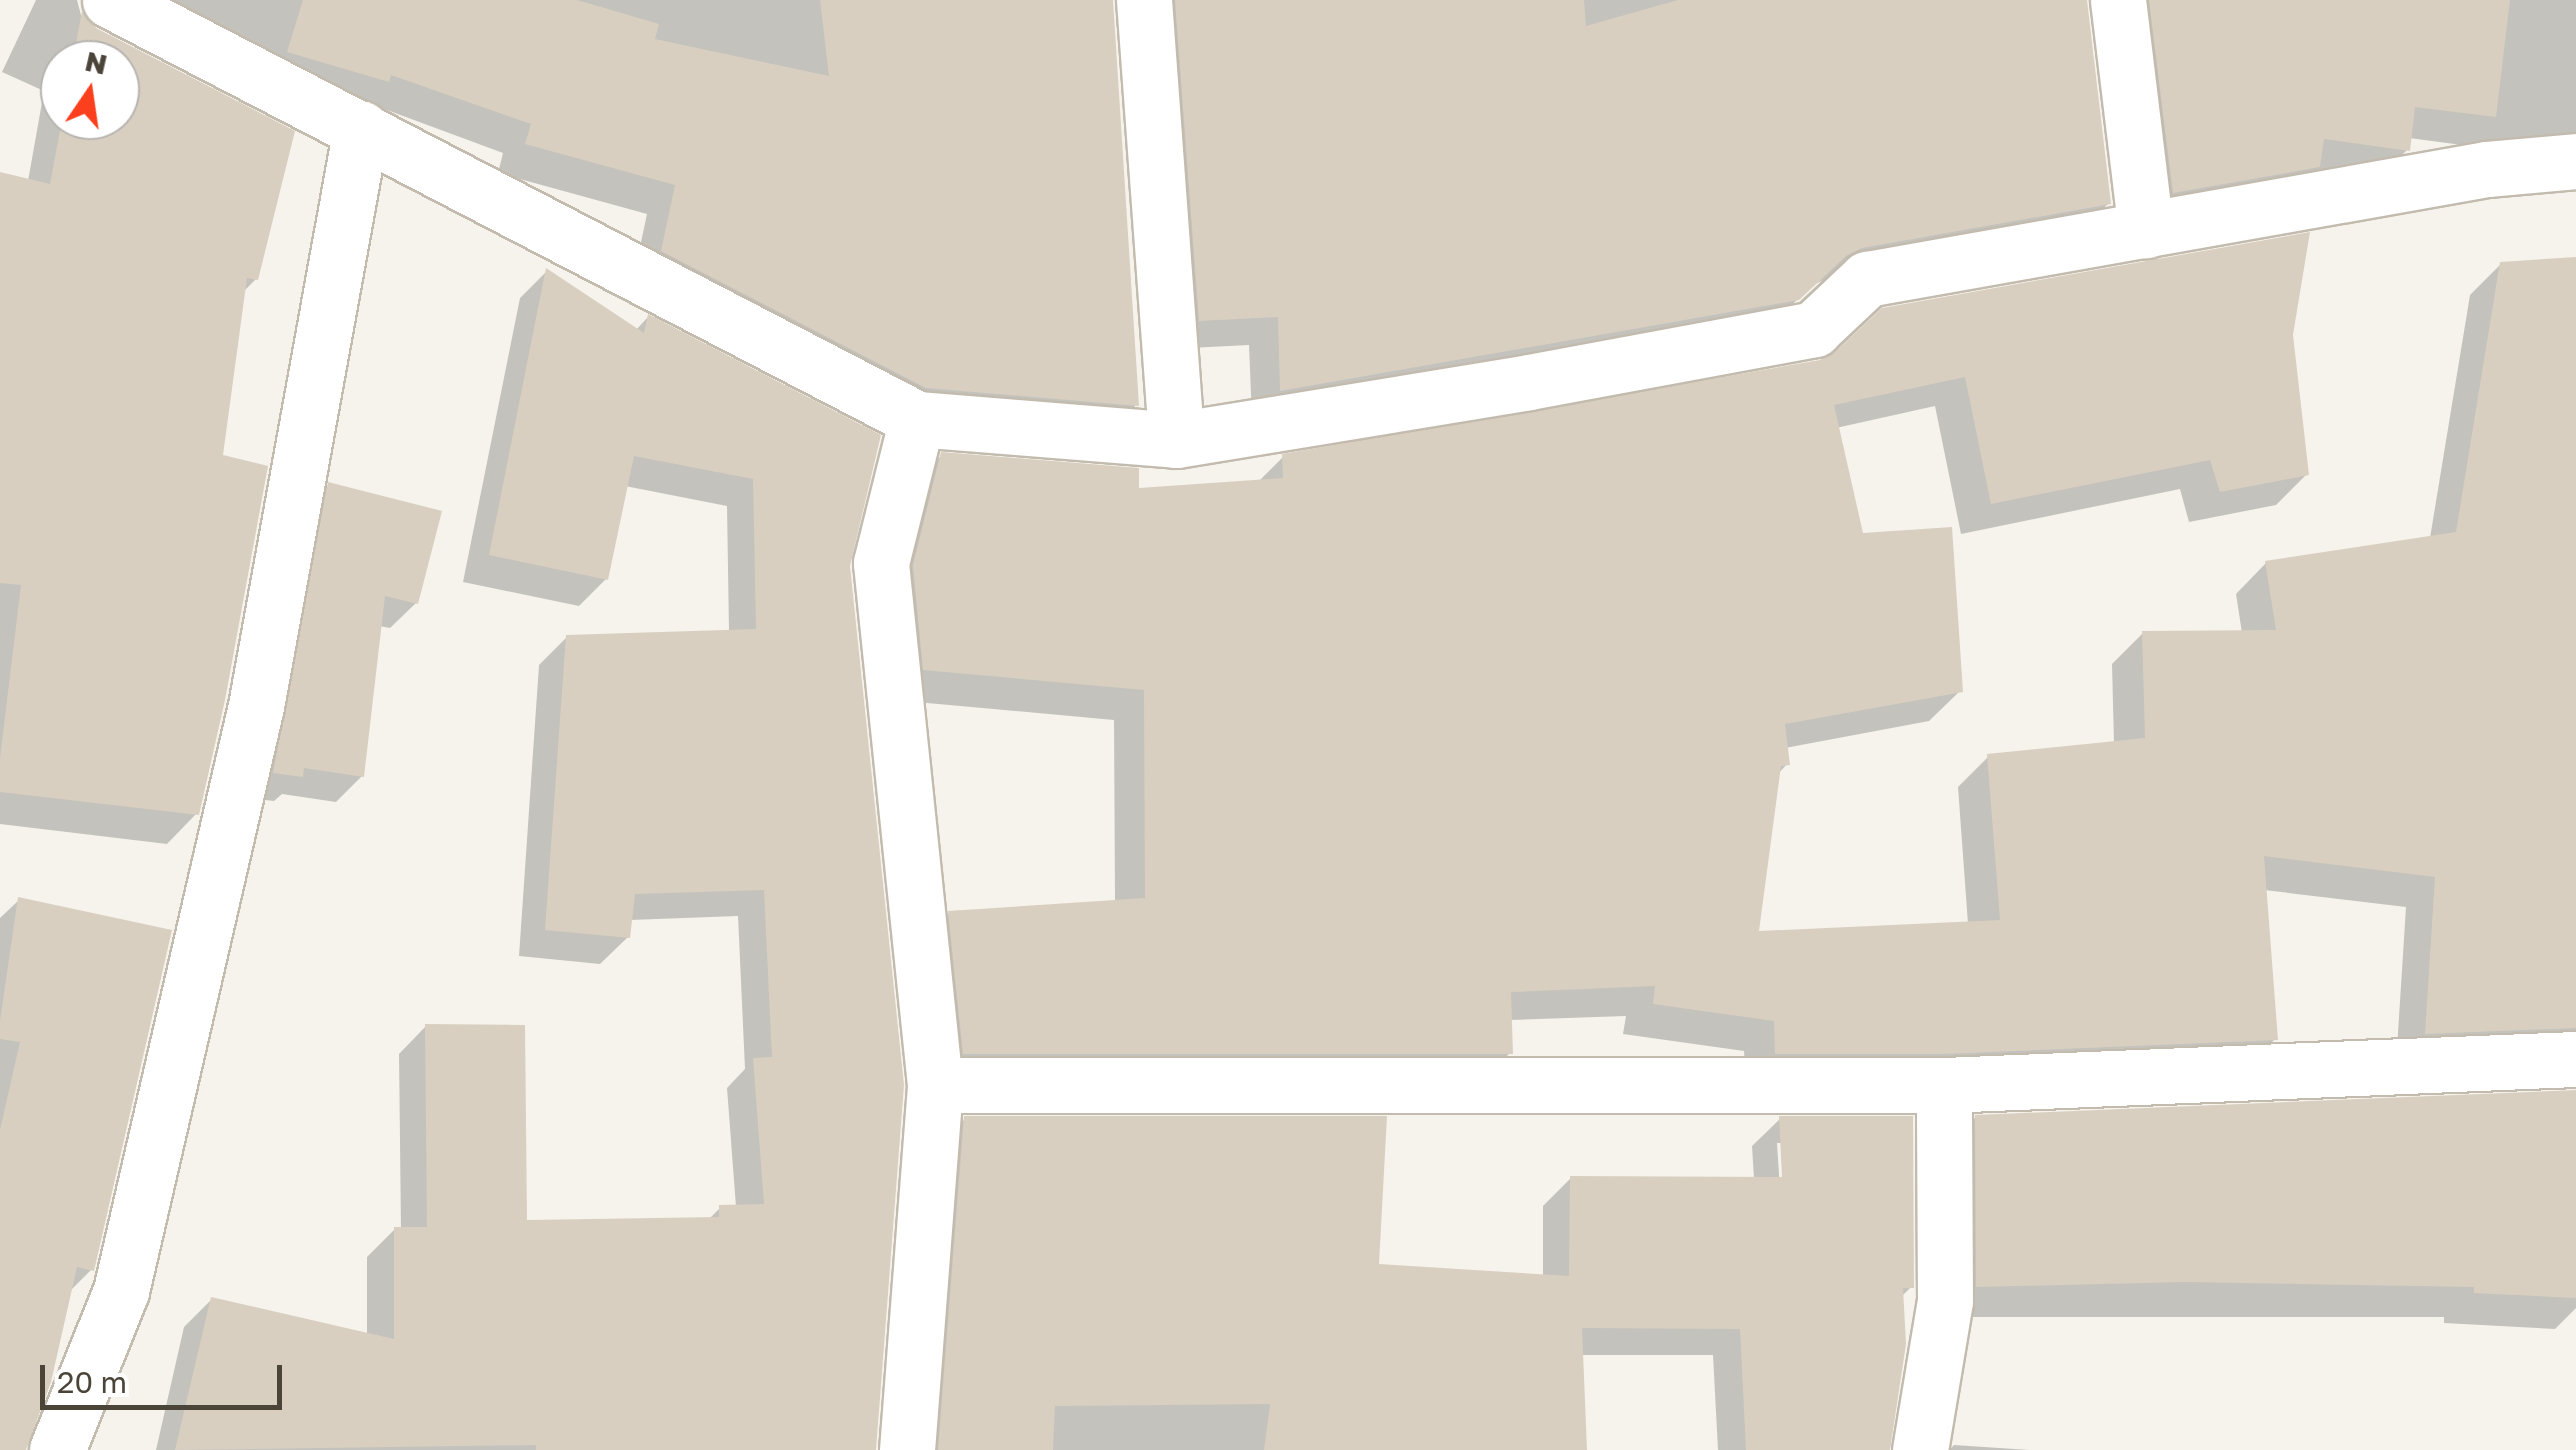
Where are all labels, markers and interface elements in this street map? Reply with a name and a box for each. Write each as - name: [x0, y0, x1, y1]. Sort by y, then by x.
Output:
- north arrow: [40, 40, 140, 140]
- text: N: [82, 44, 110, 81]
- scale bar: [45, 1345, 288, 1407]
- text: 20 m: [57, 1364, 127, 1400]

